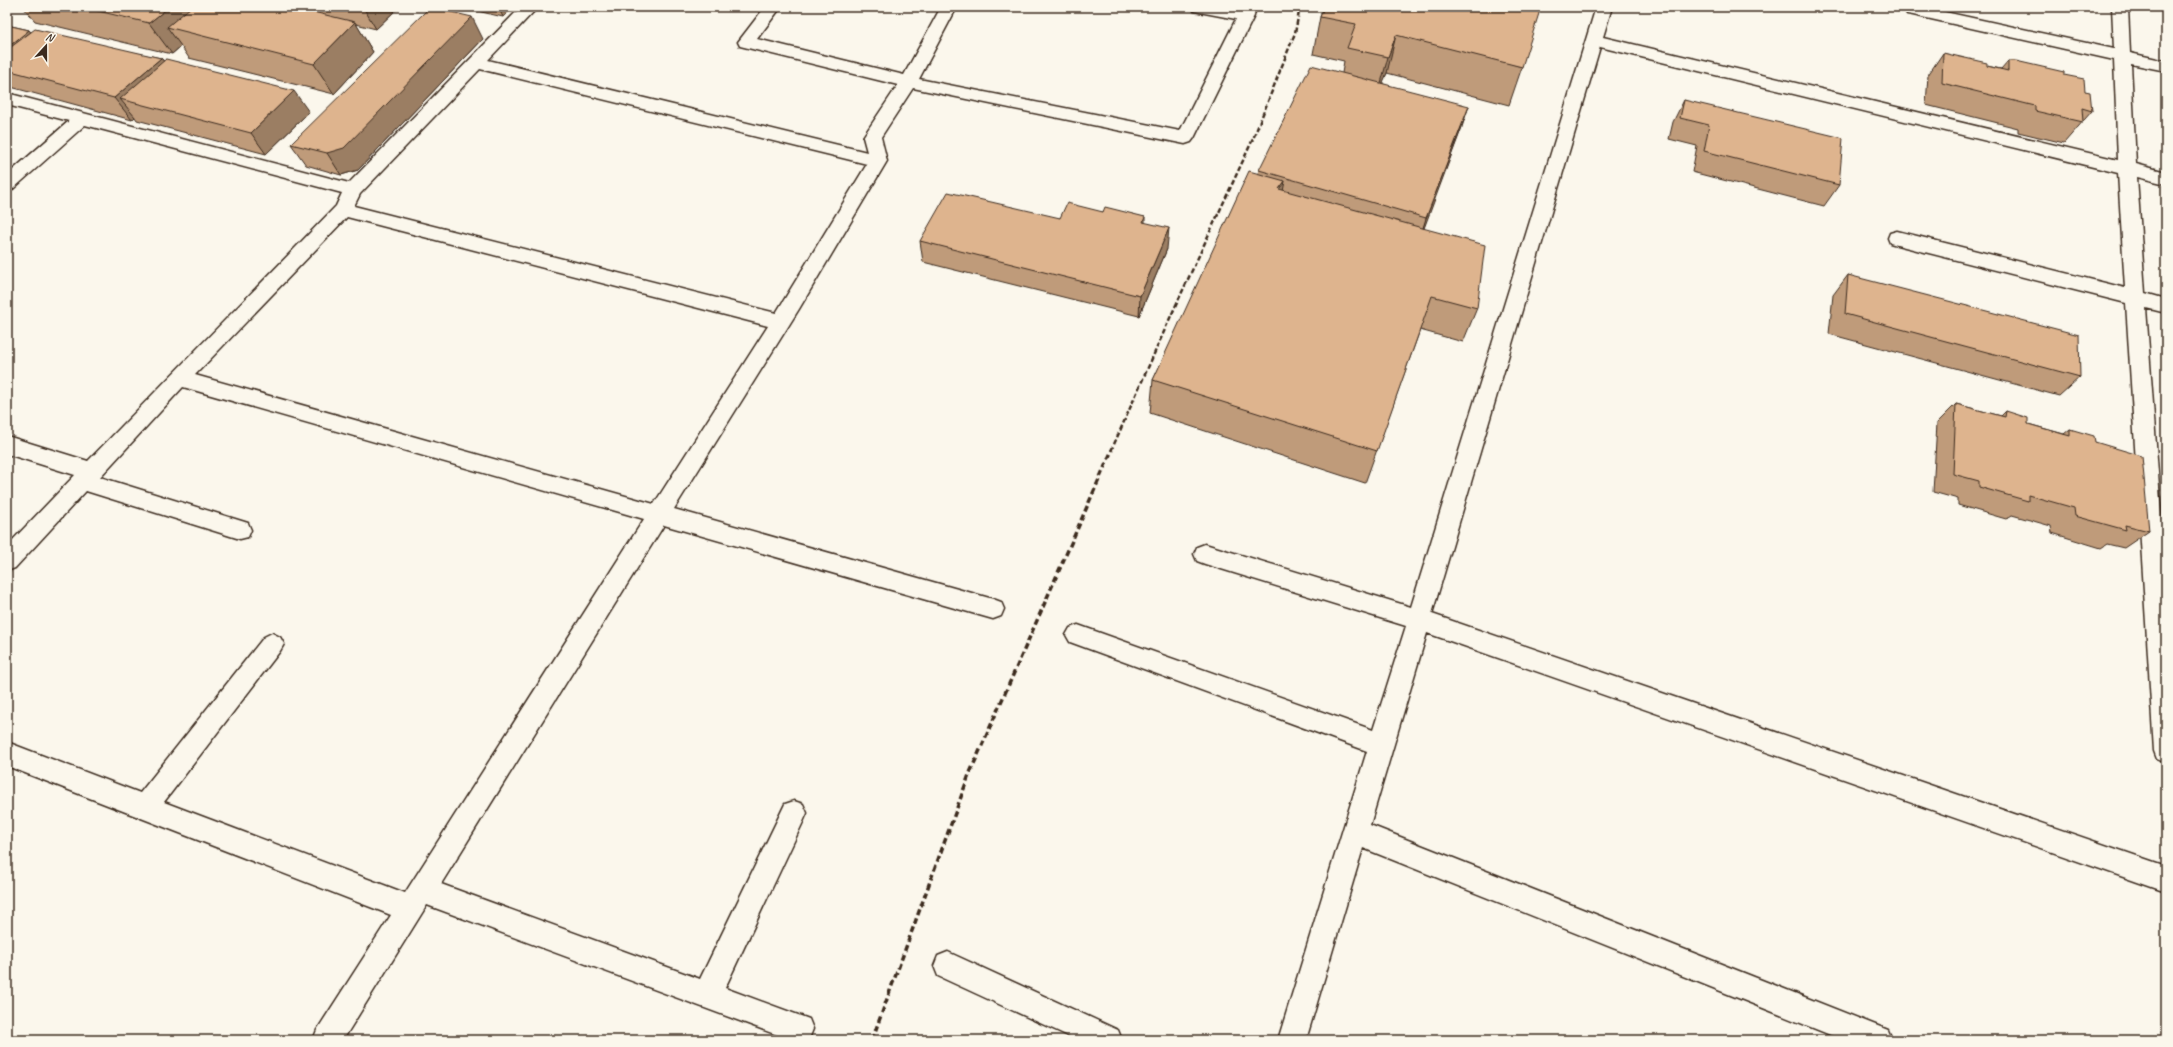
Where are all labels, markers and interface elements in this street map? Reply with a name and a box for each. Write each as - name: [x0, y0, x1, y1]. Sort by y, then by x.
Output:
- north arrow: [26, 26, 66, 66]
- text: N: [44, 29, 57, 45]

